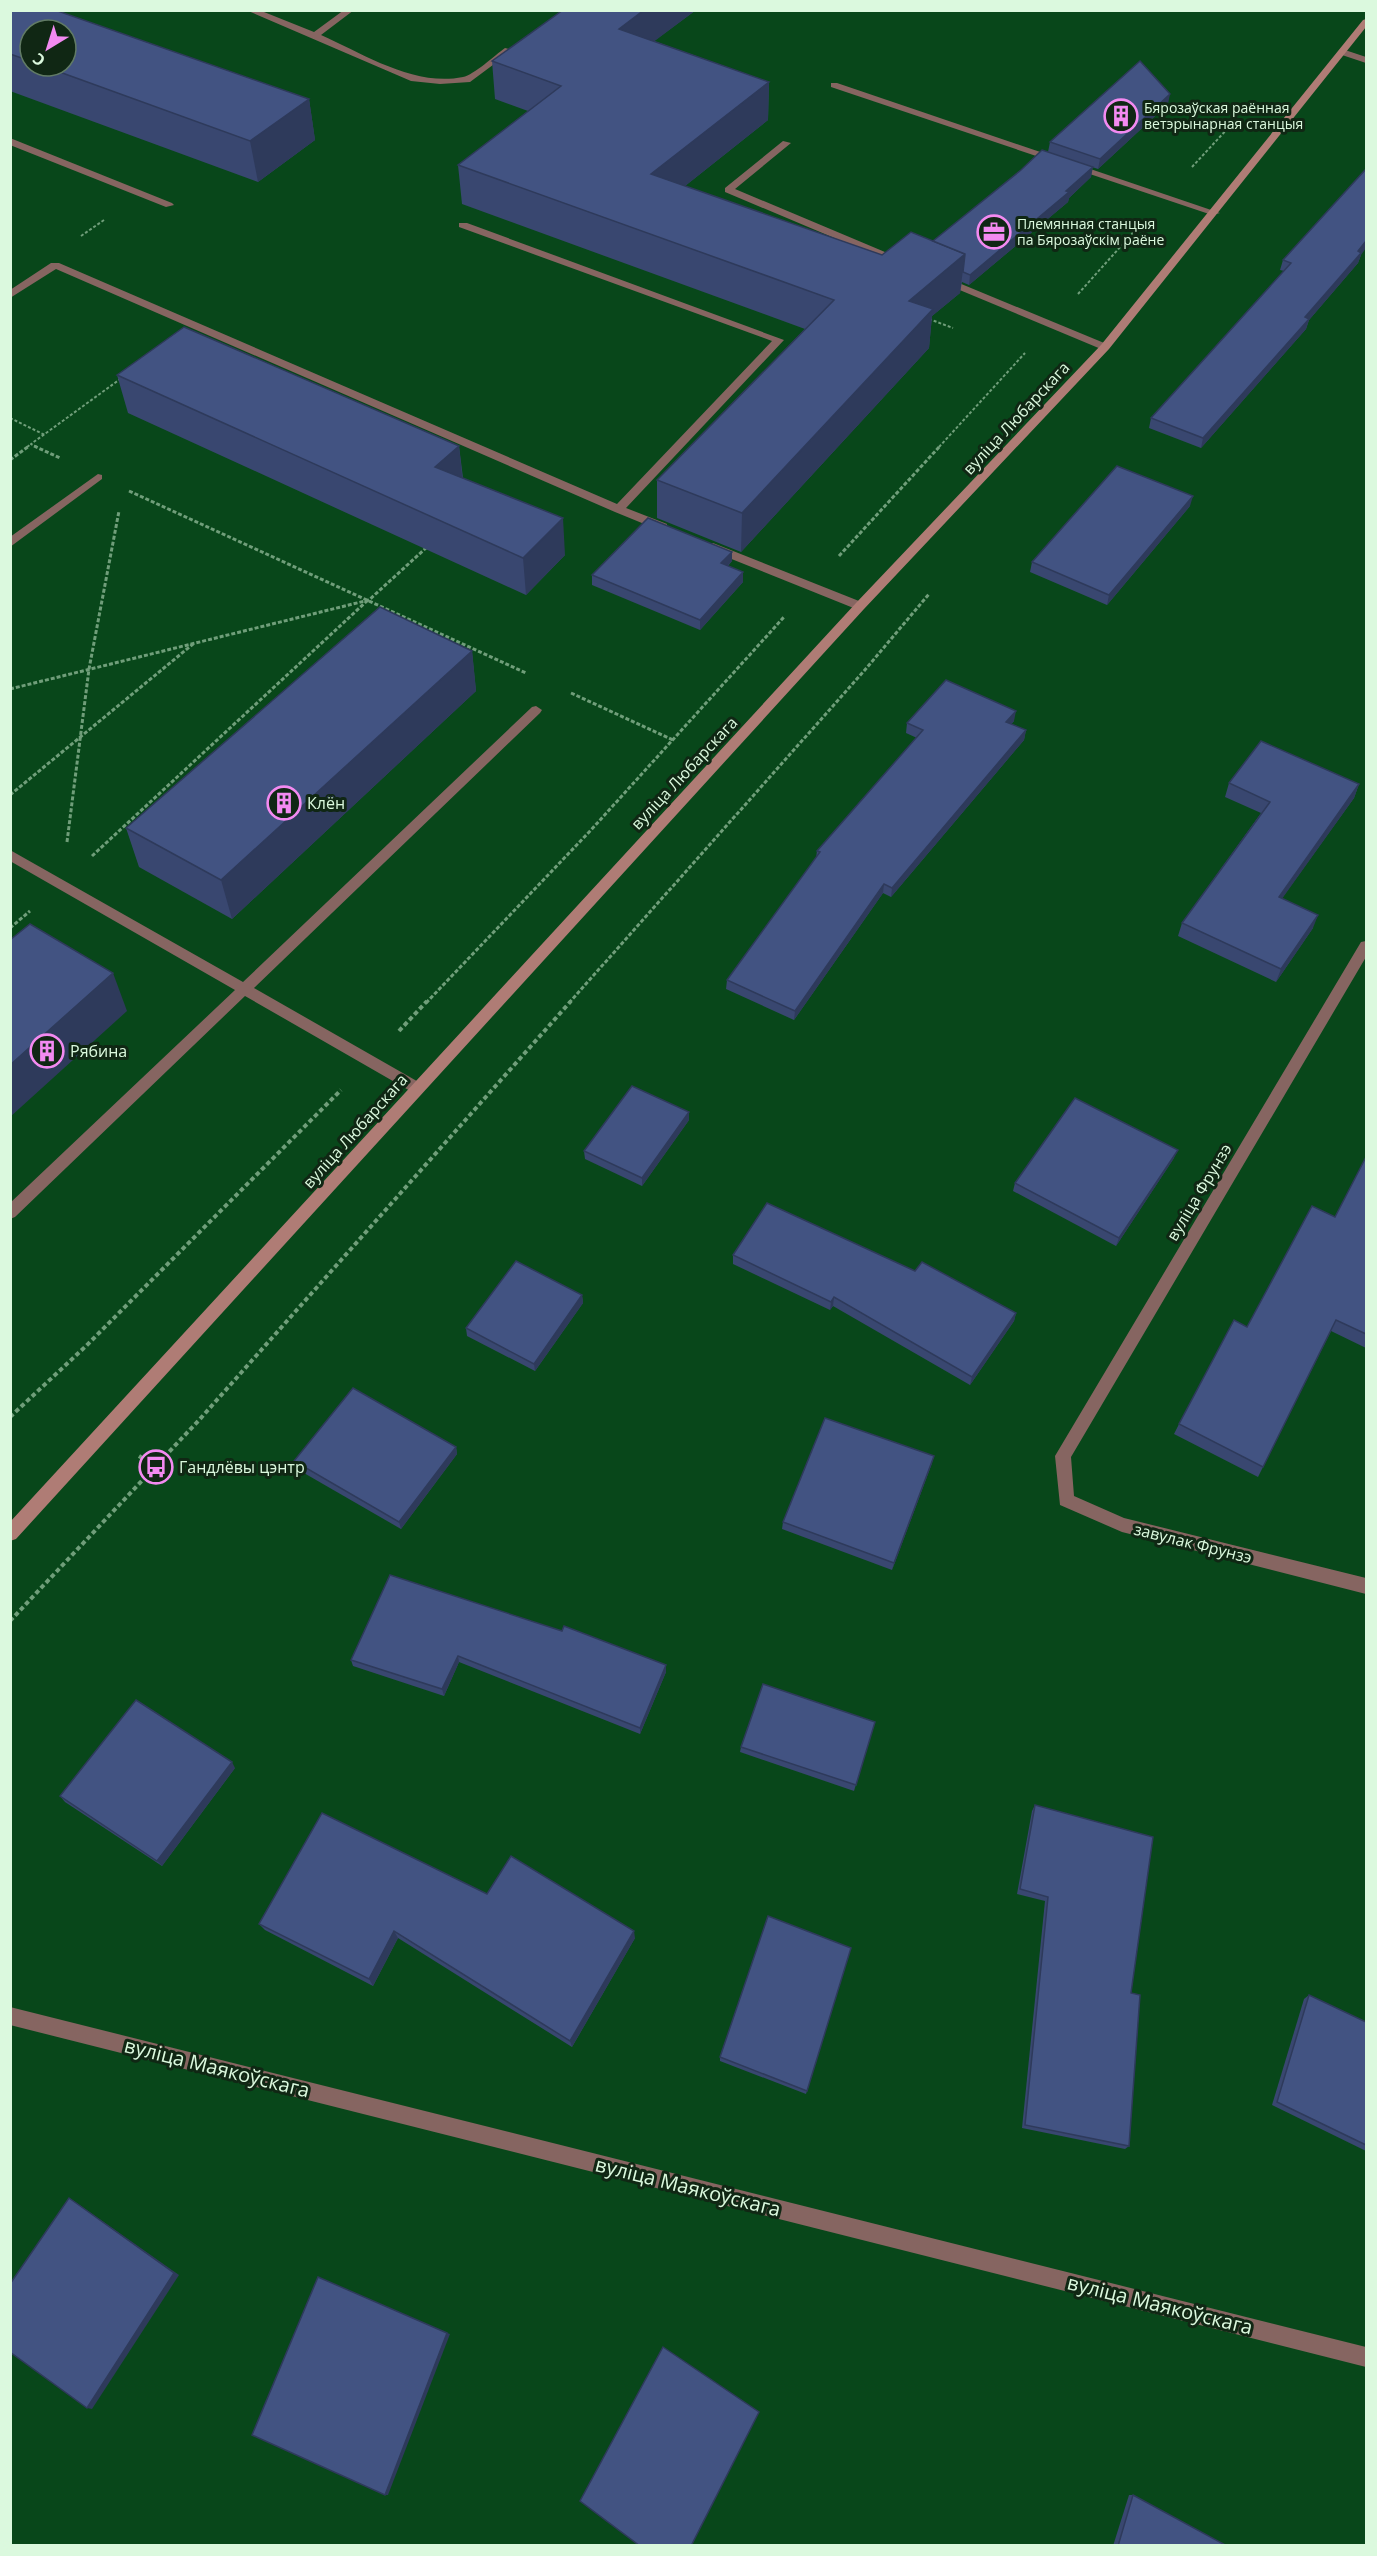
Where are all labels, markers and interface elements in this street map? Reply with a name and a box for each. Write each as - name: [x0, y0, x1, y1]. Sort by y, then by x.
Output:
- north arrow: [18, 18, 78, 78]
- text: С: [28, 48, 50, 72]
- building icon: Бярозаўская раённая ветэрынарная станцыя: [1103, 98, 1139, 134]
- place label: Бярозаўская раённая ветэрынарная станцыя: [1144, 98, 1303, 133]
- office icon: Племянная станцыя па Бярозаўскім раёне: [976, 214, 1012, 250]
- place label: Племянная станцыя па Бярозаўскім раёне: [1017, 214, 1164, 249]
- street label: вуліца Любарскага: [958, 357, 1074, 479]
- street label: вуліца Любарскага: [626, 712, 742, 834]
- building icon: Клён: [266, 785, 302, 821]
- place label: Клён: [307, 792, 345, 814]
- building icon: Рябина: [29, 1033, 65, 1069]
- place label: Рябина: [70, 1040, 127, 1062]
- street label: вуліца Любарскага: [298, 1069, 412, 1193]
- street label: вуліца Фрунзэ: [1161, 1139, 1237, 1245]
- bus stop icon: Гандлёвы цэнтр: [138, 1449, 174, 1485]
- place label: Гандлёвы цэнтр: [179, 1456, 305, 1478]
- street label: завулак Фрунзэ: [1132, 1518, 1254, 1568]
- street label: вуліца Маякоўскага: [122, 2031, 313, 2104]
- street label: вуліца Маякоўскага: [593, 2150, 784, 2223]
- street label: вуліца Маякоўскага: [1065, 2268, 1256, 2341]

